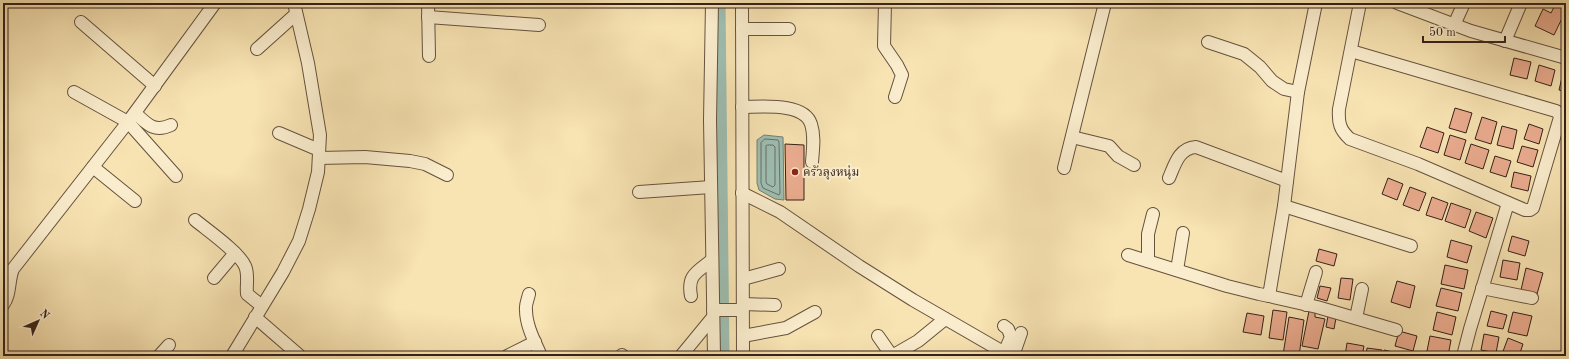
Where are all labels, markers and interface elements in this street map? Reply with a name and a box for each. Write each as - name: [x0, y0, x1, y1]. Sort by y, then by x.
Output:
- scale bar: [1423, 18, 1505, 44]
- text: 50 m: [1429, 26, 1456, 39]
- place label: ครัวลุงหนุ่ม: [803, 165, 859, 180]
- marker: ครัวลุงหนุ่ม: [790, 167, 800, 177]
- north arrow: [18, 301, 58, 341]
- text: N: [37, 308, 51, 322]

